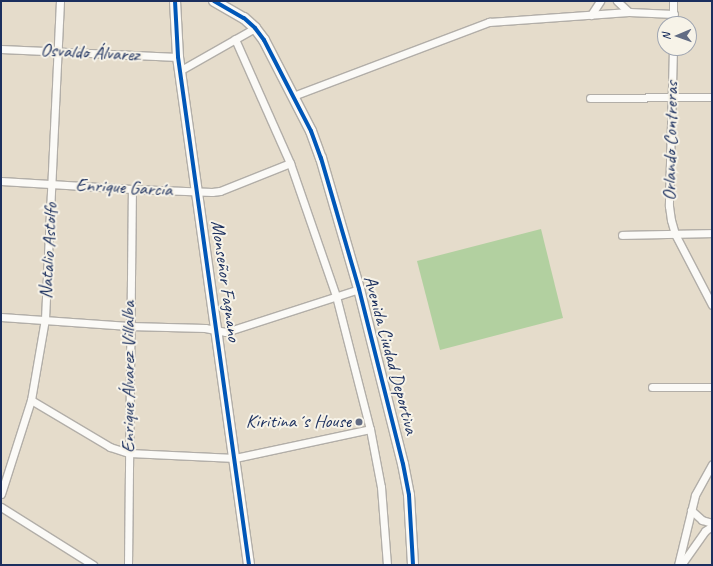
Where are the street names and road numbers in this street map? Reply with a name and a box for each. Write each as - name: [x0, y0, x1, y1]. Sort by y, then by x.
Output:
- street label: Osvaldo Álvarez: [40, 39, 140, 67]
- street label: Orlando Contreras: [659, 81, 683, 201]
- street label: Enrique García: [75, 174, 173, 202]
- street label: Natalio Astolfo: [35, 203, 63, 299]
- street label: Monseñor Fagnano: [205, 219, 245, 343]
- street label: Avenida Ciudad Deportiva: [358, 273, 422, 437]
- street label: Enrique Álvarez Villalba: [118, 301, 140, 453]

